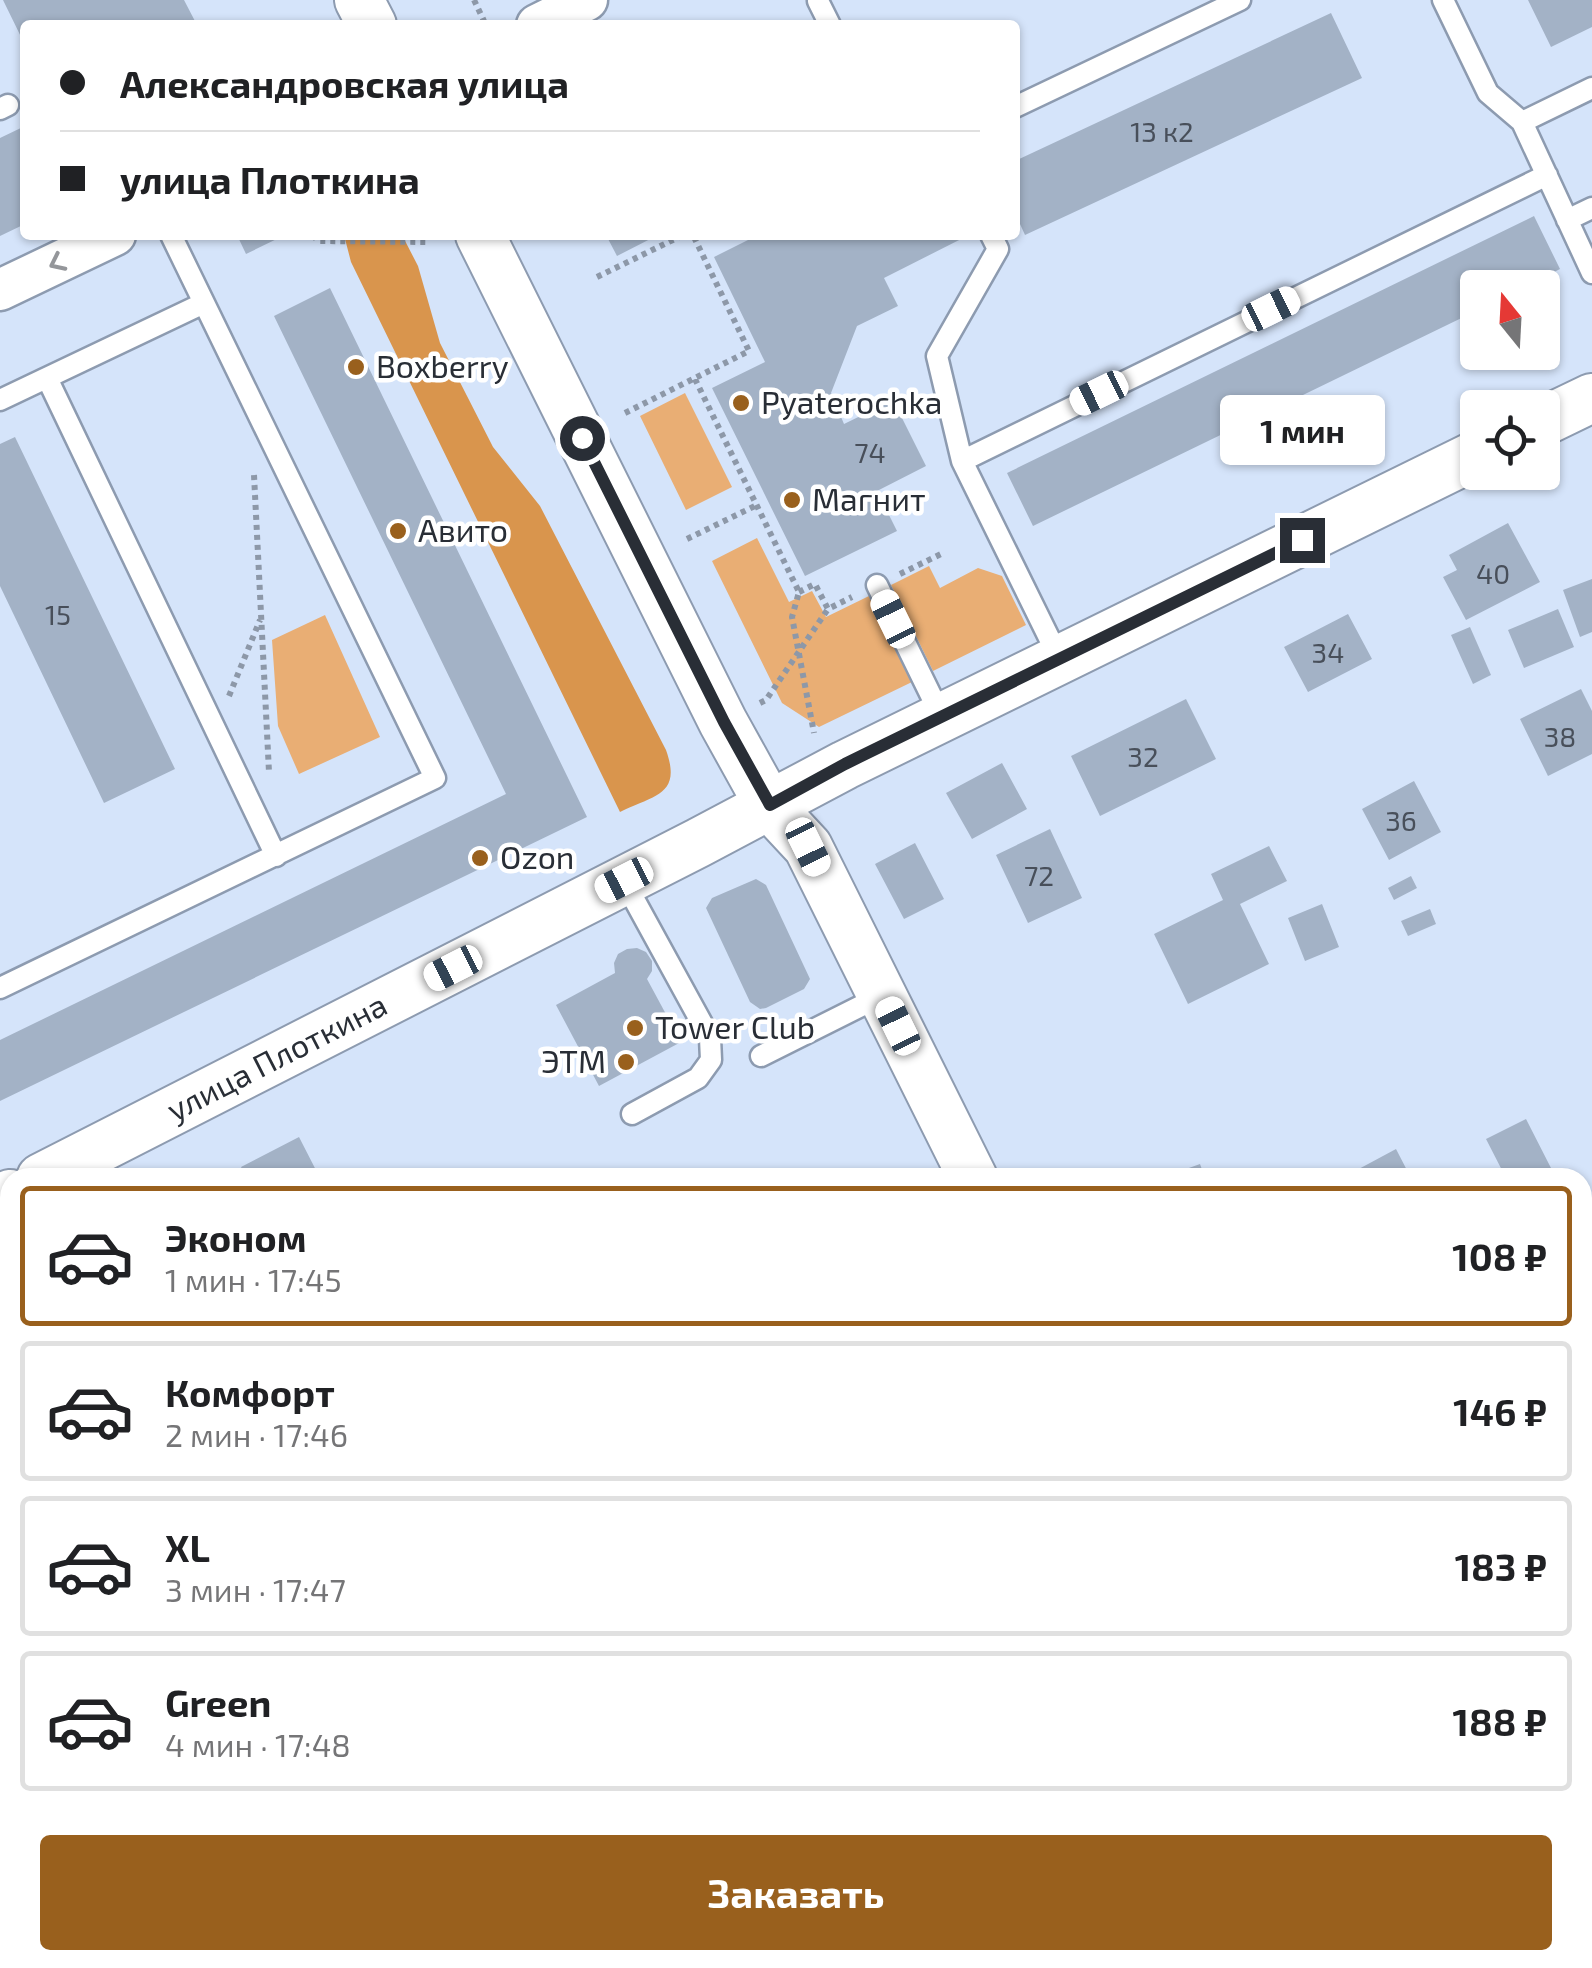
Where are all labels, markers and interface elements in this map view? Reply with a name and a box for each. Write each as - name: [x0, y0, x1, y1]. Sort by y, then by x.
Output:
- text: Александровская улица: [120, 60, 569, 106]
- house number: 13 к2: [1130, 114, 1194, 148]
- text: улица Плоткина: [120, 156, 420, 202]
- one-way arrow: [50, 250, 68, 270]
- north arrow: [1460, 270, 1560, 370]
- map controls: [1460, 270, 1560, 490]
- car: [1237, 282, 1305, 336]
- place label: Boxberry: [376, 346, 509, 384]
- marker: Boxberry: [345, 356, 367, 378]
- car: [1065, 366, 1133, 420]
- place label: Pyaterochka: [761, 382, 942, 420]
- button: locate: [1460, 390, 1560, 490]
- marker: Pyaterochka: [730, 392, 752, 414]
- callout: 1 мин: [1220, 395, 1384, 465]
- text: 1 мин: [1260, 411, 1345, 449]
- route start: [560, 416, 605, 461]
- house number: 74: [854, 435, 886, 469]
- place label: Магнит: [812, 479, 926, 517]
- marker: Магнит: [781, 489, 803, 511]
- place label: Авито: [418, 510, 508, 548]
- route end: [1280, 518, 1325, 563]
- marker: Авито: [387, 520, 409, 542]
- house number: 40: [1476, 556, 1510, 590]
- car: [866, 585, 920, 653]
- house number: 15: [45, 597, 71, 631]
- house number: 34: [1312, 635, 1344, 669]
- house number: 38: [1544, 719, 1576, 753]
- house number: 32: [1127, 739, 1159, 773]
- house number: 36: [1385, 803, 1417, 837]
- car: [781, 813, 835, 881]
- place label: Ozon: [500, 837, 574, 875]
- marker: Ozon: [469, 847, 491, 869]
- car: [590, 853, 658, 907]
- house number: 72: [1024, 858, 1054, 892]
- car: [419, 941, 487, 995]
- street label: улица Плоткина: [160, 984, 393, 1129]
- car: [871, 992, 925, 1060]
- place label: Tower Club: [655, 1007, 815, 1045]
- marker: Tower Club: [624, 1017, 646, 1039]
- place label: ЭТМ: [541, 1041, 606, 1079]
- marker: ЭТМ: [615, 1051, 637, 1073]
- icon: car: [45, 1211, 135, 1301]
- text: Эконом: [165, 1214, 307, 1260]
- text: 108 ₽: [1452, 1233, 1547, 1279]
- text: 1 мин · 17:45: [165, 1260, 342, 1298]
- icon: car: [45, 1366, 135, 1456]
- text: Комфорт: [165, 1369, 335, 1415]
- text: 146 ₽: [1453, 1388, 1547, 1434]
- text: 2 мин · 17:46: [165, 1415, 348, 1453]
- icon: car: [45, 1521, 135, 1611]
- text: XL: [165, 1524, 210, 1570]
- text: 183 ₽: [1455, 1543, 1547, 1589]
- text: 3 мин · 17:47: [165, 1570, 346, 1608]
- icon: car: [45, 1676, 135, 1766]
- text: Green: [165, 1679, 271, 1725]
- text: 188 ₽: [1453, 1698, 1547, 1744]
- text: 4 мин · 17:48: [165, 1725, 351, 1763]
- button: Заказать: [40, 1835, 1552, 1950]

